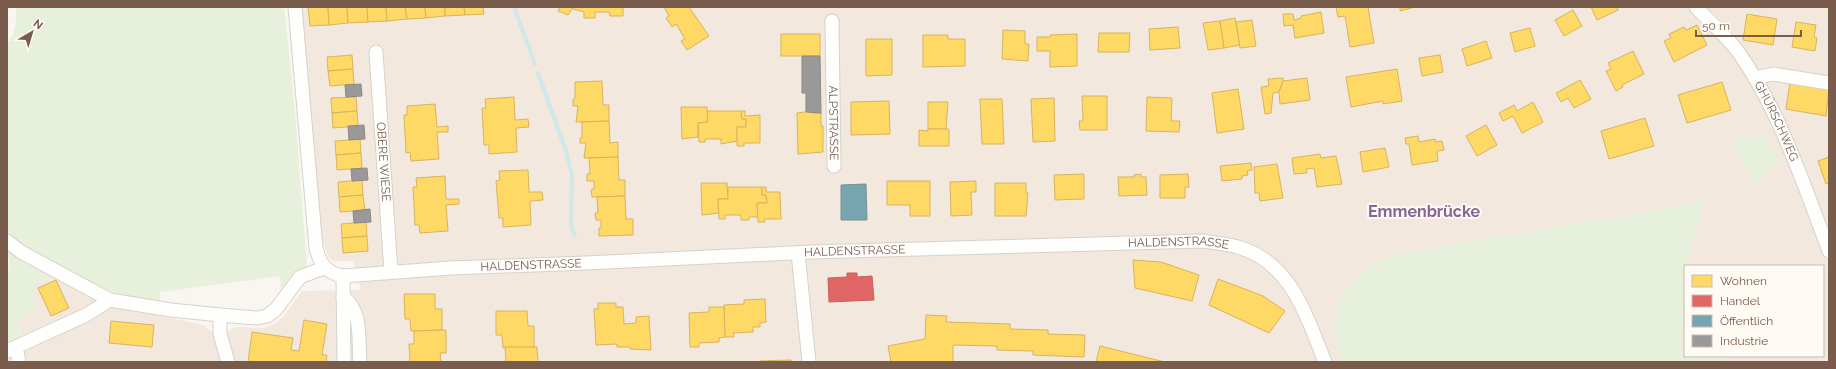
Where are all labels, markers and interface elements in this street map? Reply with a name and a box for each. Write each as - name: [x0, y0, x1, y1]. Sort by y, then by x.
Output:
- north arrow: [12, 12, 52, 52]
- scale bar: [1696, 12, 1801, 38]
- text: N: [31, 17, 45, 32]
- text: 50 m: [1702, 19, 1730, 33]
- street label: GHÜRSCHWEG: [1751, 79, 1801, 163]
- street label: ALPSTRASSE: [826, 85, 841, 161]
- street label: OBERE WIESE: [374, 122, 393, 202]
- district label: Emmenbrücke: [1368, 202, 1480, 221]
- street label: HALDENSTRASSE: [1128, 234, 1230, 252]
- street label: HALDENSTRASSE: [804, 242, 906, 259]
- street label: HALDENSTRASSE: [480, 256, 582, 274]
- legend: [1684, 265, 1824, 357]
- text: Wohnen: [1720, 274, 1767, 288]
- text: Handel: [1720, 294, 1761, 308]
- text: Öffentlich: [1720, 314, 1773, 328]
- text: Industrie: [1720, 334, 1768, 348]

